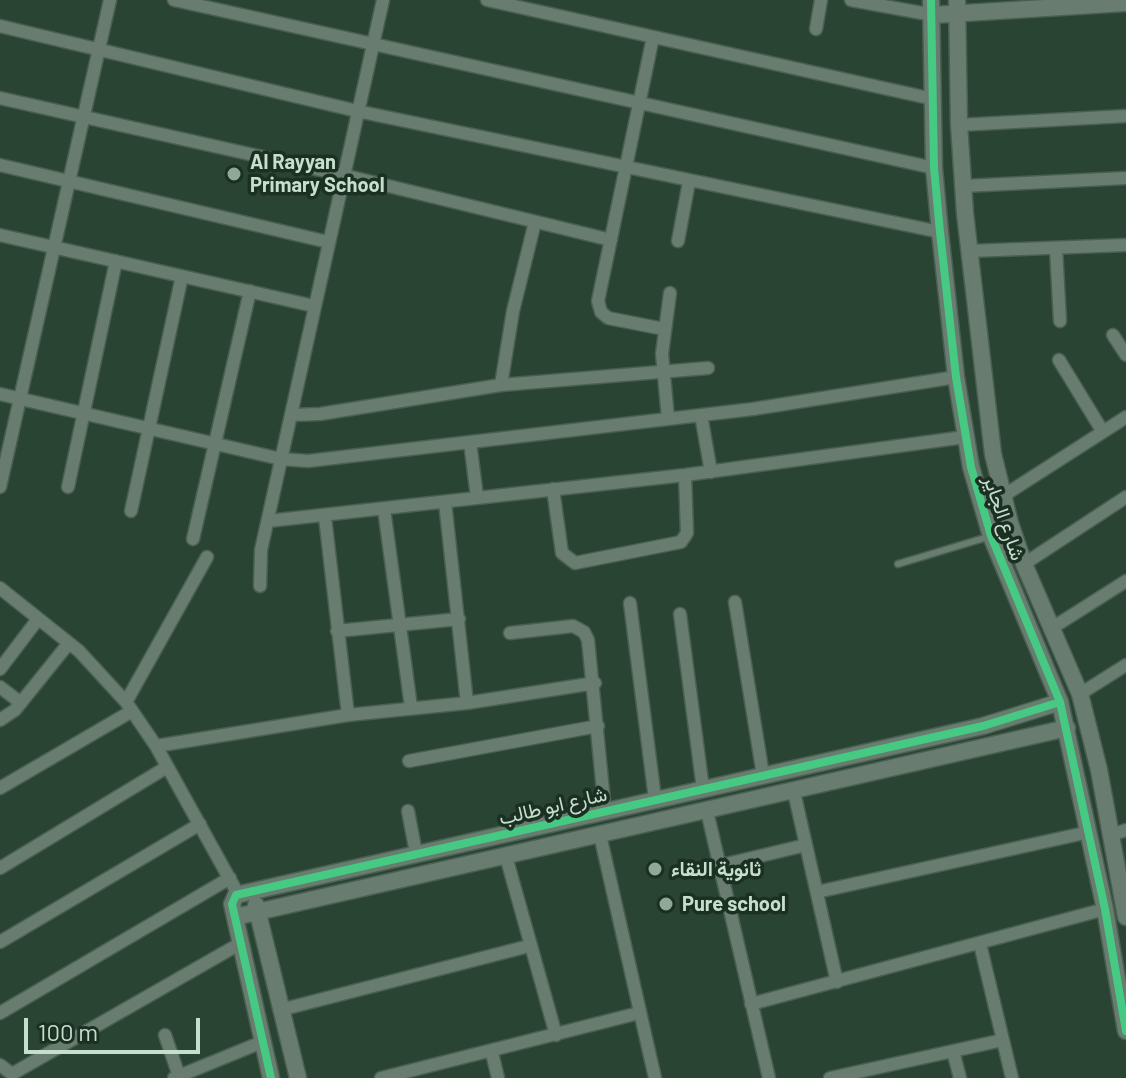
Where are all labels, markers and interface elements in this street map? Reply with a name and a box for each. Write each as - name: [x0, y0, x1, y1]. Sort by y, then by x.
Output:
- place label: Al Rayyan Primary School: [250, 150, 385, 197]
- marker: Al Rayyan Primary School: [225, 165, 243, 183]
- street label: شارع الجاير: [978, 472, 1030, 564]
- street label: شارع ابو طالب: [497, 782, 609, 830]
- place label: ثانوية النقاء: [671, 857, 761, 881]
- marker: ثانوية النقاء: [646, 860, 664, 878]
- place label: Pure school: [682, 892, 786, 916]
- marker: Pure school: [657, 895, 675, 913]
- scale bar: [28, 1002, 204, 1052]
- text: 100 m: [38, 1017, 98, 1046]

